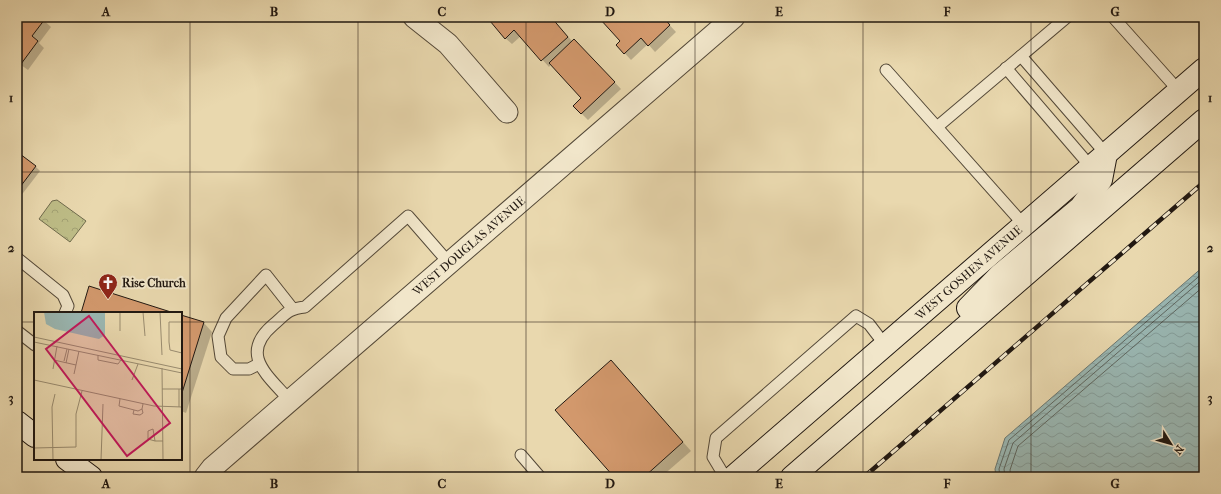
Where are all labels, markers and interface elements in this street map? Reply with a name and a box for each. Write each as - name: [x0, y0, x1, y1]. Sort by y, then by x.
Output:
- text: A: [101, 4, 111, 19]
- text: B: [270, 4, 279, 19]
- text: C: [438, 4, 447, 19]
- text: D: [605, 4, 615, 19]
- text: E: [775, 4, 783, 19]
- text: F: [943, 4, 951, 19]
- text: G: [1110, 4, 1120, 19]
- text: 1: [9, 90, 14, 105]
- text: 1: [1208, 90, 1213, 105]
- street label: WEST DOUGLAS AVENUE: [409, 194, 528, 299]
- street label: WEST GOSHEN AVENUE: [912, 223, 1025, 323]
- text: 2: [8, 240, 15, 255]
- text: 2: [1207, 240, 1214, 255]
- church icon: Rise Church: [97, 272, 119, 300]
- place label: Rise Church: [122, 276, 186, 290]
- inset map: [34, 312, 182, 460]
- text: 3: [8, 390, 14, 406]
- text: 3: [1207, 390, 1213, 406]
- north arrow: [1151, 424, 1191, 464]
- text: N: [1170, 442, 1186, 457]
- text: A: [101, 476, 111, 491]
- text: B: [270, 476, 279, 491]
- text: C: [438, 476, 447, 491]
- text: D: [605, 476, 615, 491]
- text: E: [775, 476, 783, 491]
- text: F: [943, 476, 951, 491]
- text: G: [1110, 476, 1120, 491]

